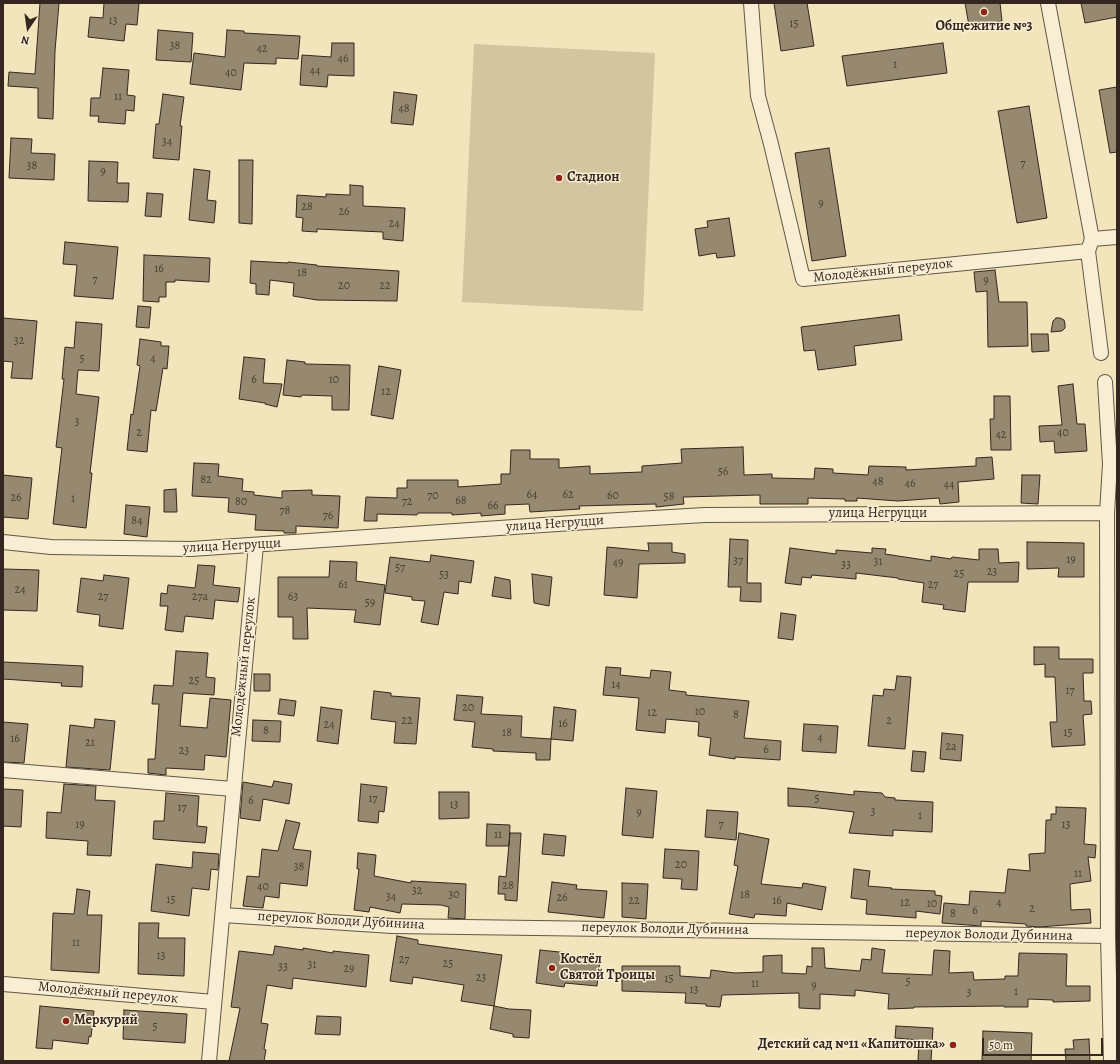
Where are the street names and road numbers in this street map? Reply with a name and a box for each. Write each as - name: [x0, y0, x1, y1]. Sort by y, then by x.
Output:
- street label: Молодёжный переулок: [812, 255, 954, 287]
- street label: улица Негруцци: [829, 506, 927, 522]
- street label: улица Негруцци: [505, 512, 605, 536]
- street label: улица Негруцци: [182, 535, 282, 557]
- street label: Молодёжный переулок: [228, 596, 260, 738]
- street label: переулок Володи Дубинина: [257, 908, 425, 934]
- street label: переулок Володи Дубинина: [581, 919, 749, 939]
- street label: переулок Володи Дубинина: [905, 925, 1073, 945]
- street label: Молодёжный переулок: [37, 979, 179, 1007]

